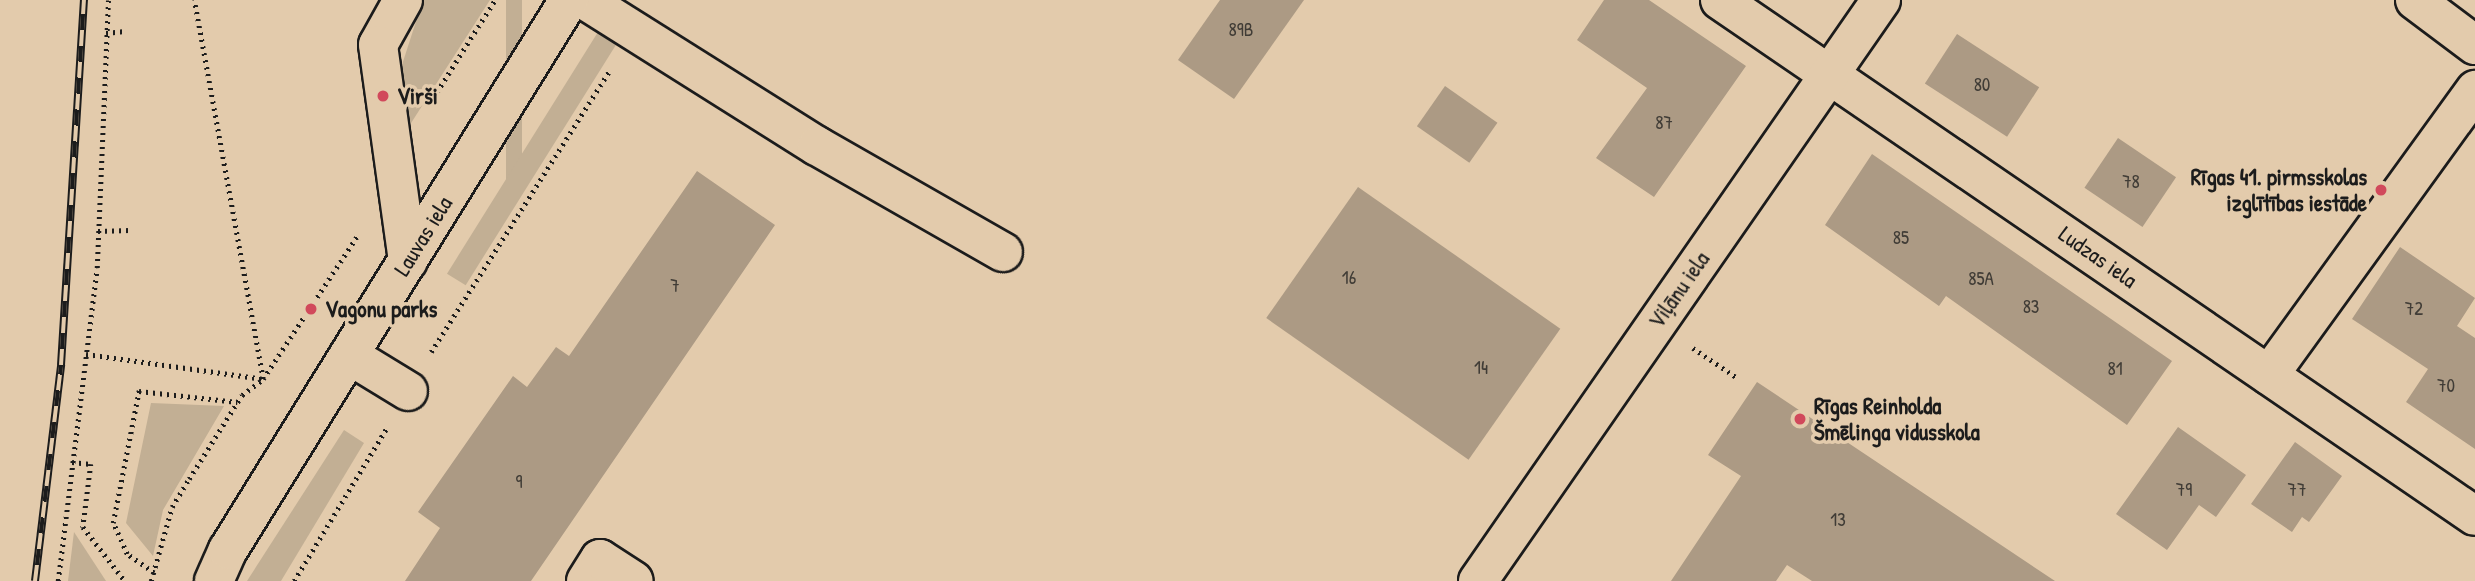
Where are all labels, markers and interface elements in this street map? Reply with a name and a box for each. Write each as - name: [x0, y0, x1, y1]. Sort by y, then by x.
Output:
- house number: 89B: [1229, 19, 1253, 41]
- house number: 80: [1974, 74, 1990, 96]
- place label: Virši: [397, 82, 438, 110]
- marker: Virši: [375, 88, 391, 104]
- house number: 87: [1655, 112, 1673, 134]
- place label: Rīgas 41. pirmsskolas izglītības iestāde: [2191, 163, 2367, 217]
- house number: 78: [2122, 171, 2140, 193]
- marker: Rīgas 41. pirmsskolas izglītības iestāde: [2373, 182, 2389, 198]
- street label: Lauvas iela: [388, 191, 458, 281]
- street label: Ludzas iela: [2054, 220, 2142, 294]
- house number: 85: [1893, 227, 1909, 249]
- street label: Viļānu iela: [1643, 246, 1715, 334]
- house number: 16: [1342, 267, 1356, 289]
- house number: 85A: [1968, 268, 1994, 290]
- house number: 7: [670, 275, 680, 297]
- place label: Vagonu parks: [325, 295, 437, 323]
- house number: 83: [2023, 296, 2039, 318]
- house number: 72: [2405, 298, 2423, 320]
- marker: Vagonu parks: [303, 301, 319, 317]
- house number: 14: [1474, 357, 1488, 379]
- house number: 81: [2107, 358, 2123, 380]
- house number: 70: [2437, 375, 2455, 397]
- place label: Rīgas Reinholda Šmēlinga vidusskola: [1814, 392, 1980, 446]
- marker: Rīgas Reinholda Šmēlinga vidusskola: [1792, 411, 1808, 427]
- house number: 9: [516, 471, 522, 493]
- house number: 79: [2176, 479, 2192, 501]
- house number: 77: [2288, 479, 2306, 501]
- house number: 13: [1830, 509, 1846, 531]

